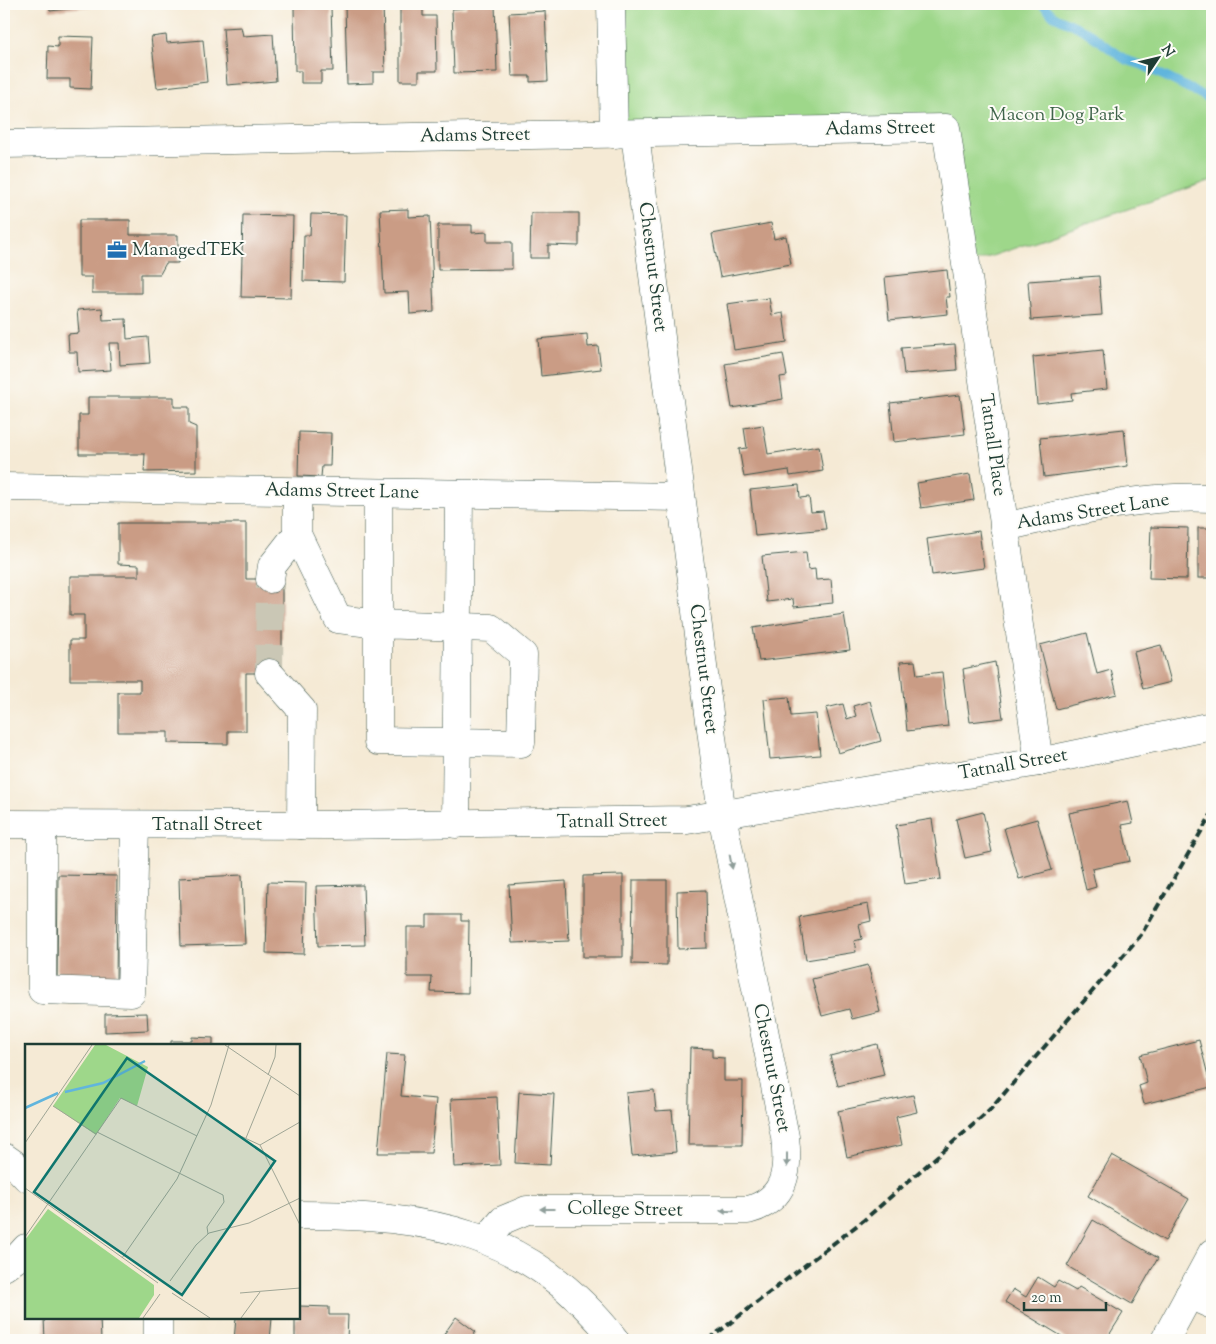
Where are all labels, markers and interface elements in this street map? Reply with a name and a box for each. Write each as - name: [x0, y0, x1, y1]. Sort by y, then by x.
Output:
- north arrow: [1134, 32, 1184, 82]
- text: N: [1156, 41, 1178, 62]
- park label: Macon Dog Park: [989, 102, 1125, 129]
- street label: Adams Street: [825, 115, 936, 143]
- street label: Adams Street: [420, 122, 531, 150]
- street label: Chestnut Street: [631, 200, 673, 334]
- place label: ManagedTEK: [132, 237, 245, 264]
- office icon: ManagedTEK: [106, 239, 128, 261]
- street label: Tatnall Place: [971, 392, 1013, 498]
- street label: Adams Street Lane: [265, 477, 420, 507]
- street label: Adams Street Lane: [1015, 487, 1172, 537]
- street label: Chestnut Street: [682, 602, 724, 736]
- street label: Tatnall Street: [956, 742, 1070, 788]
- street label: Tatnall Street: [557, 808, 668, 836]
- street label: Tatnall Street: [152, 812, 263, 839]
- one-way arrow: [728, 855, 736, 871]
- street label: Chestnut Street: [745, 1001, 797, 1135]
- inset map: [25, 1044, 300, 1319]
- one-way arrow: [783, 1152, 791, 1168]
- street label: College Street: [567, 1195, 683, 1225]
- one-way arrow: [539, 1205, 555, 1213]
- one-way arrow: [719, 1207, 735, 1215]
- scale bar: [1024, 1279, 1106, 1311]
- text: 20 m: [1031, 1288, 1062, 1309]

